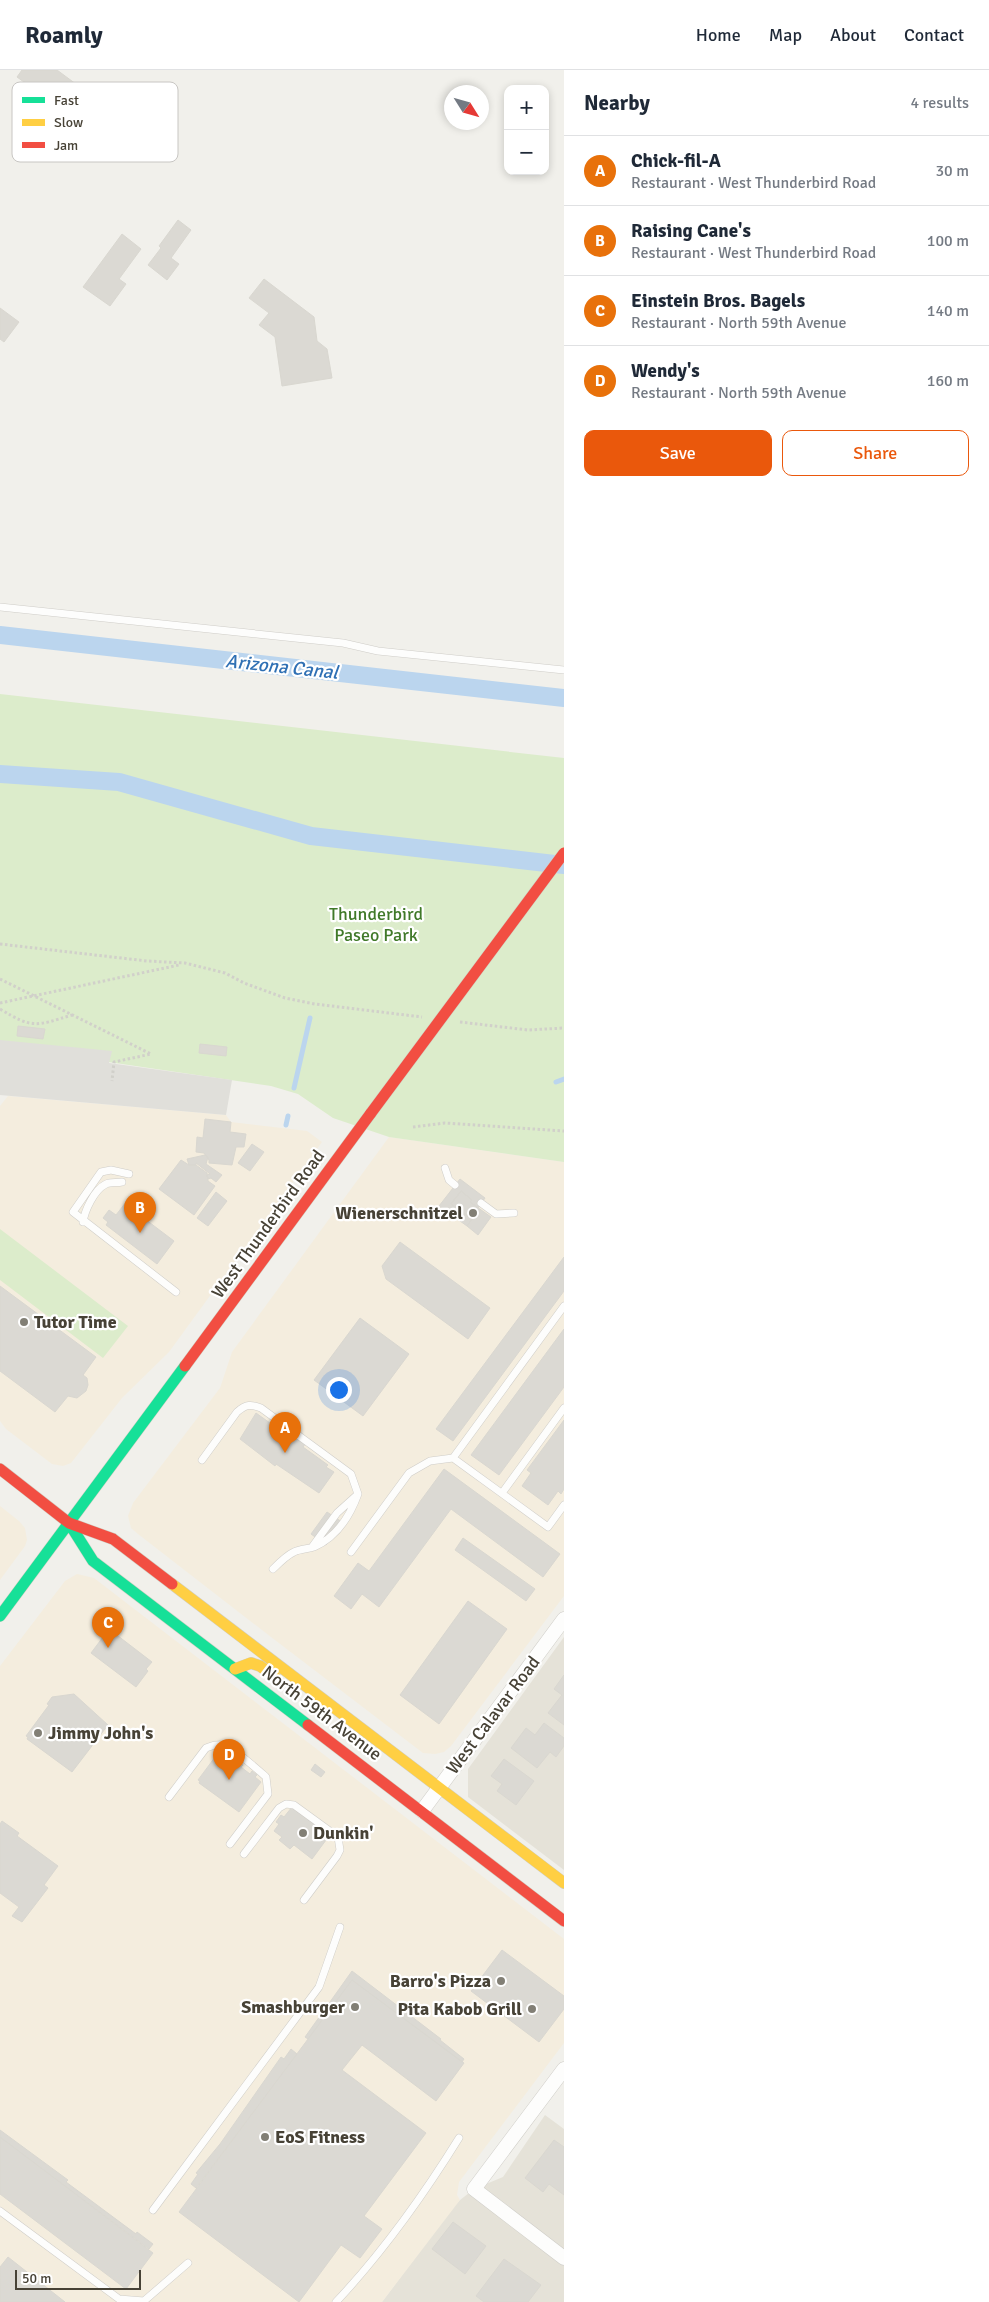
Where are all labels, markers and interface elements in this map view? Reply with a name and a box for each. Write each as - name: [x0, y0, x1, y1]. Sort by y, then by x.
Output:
- text: Roamly: [25, 20, 103, 50]
- text: Home: [696, 24, 741, 46]
- text: Map: [769, 24, 802, 46]
- text: About: [830, 24, 876, 46]
- text: Contact: [904, 24, 964, 46]
- legend: [12, 82, 178, 162]
- north arrow: [444, 85, 489, 130]
- map controls: [504, 85, 549, 175]
- button: +: [504, 85, 549, 130]
- text: Nearby: [584, 90, 650, 116]
- text: Fast: [54, 92, 79, 109]
- text: 4 results: [910, 93, 969, 113]
- text: Slow: [54, 114, 83, 131]
- button: −: [504, 130, 549, 175]
- text: Jam: [54, 137, 78, 154]
- text: Chick-fil-A: [631, 149, 721, 173]
- text: A: [595, 161, 605, 181]
- text: 30 m: [935, 161, 969, 181]
- text: Restaurant · West Thunderbird Road: [631, 173, 876, 193]
- text: Raising Cane's: [631, 219, 751, 243]
- text: B: [595, 231, 605, 251]
- text: 100 m: [927, 231, 969, 251]
- text: Restaurant · West Thunderbird Road: [631, 243, 876, 263]
- text: Einstein Bros. Bagels: [631, 289, 805, 313]
- text: C: [595, 301, 605, 321]
- text: 140 m: [927, 301, 969, 321]
- text: Restaurant · North 59th Avenue: [631, 313, 846, 333]
- text: Wendy's: [631, 359, 700, 383]
- text: D: [595, 371, 605, 391]
- text: 160 m: [927, 371, 969, 391]
- text: Restaurant · North 59th Avenue: [631, 383, 846, 403]
- button: Save: [584, 430, 772, 476]
- button: Share: [782, 430, 969, 476]
- water label: Arizona Canal: [224, 649, 341, 685]
- park label: Thunderbird Paseo Park: [329, 903, 423, 946]
- street label: West Thunderbird Road: [207, 1145, 329, 1303]
- pin: B: [124, 1192, 156, 1233]
- place label: Wienerschnitzel: [336, 1202, 463, 1224]
- marker: Wienerschnitzel: [467, 1207, 479, 1219]
- place label: Tutor Time: [34, 1311, 117, 1333]
- marker: Tutor Time: [18, 1316, 30, 1328]
- your location: [326, 1377, 352, 1403]
- pin: A: [269, 1412, 301, 1453]
- pin: C: [92, 1607, 124, 1648]
- street label: West Calavar Road: [441, 1652, 545, 1778]
- street label: North 59th Avenue: [258, 1661, 386, 1765]
- place label: Jimmy John's: [48, 1722, 153, 1744]
- marker: Jimmy John's: [32, 1727, 44, 1739]
- pin: D: [213, 1739, 245, 1780]
- place label: Dunkin': [313, 1822, 373, 1844]
- marker: Dunkin': [297, 1827, 309, 1839]
- place label: Barro's Pizza: [390, 1970, 491, 1992]
- marker: Barro's Pizza: [495, 1975, 507, 1987]
- place label: Smashburger: [241, 1996, 346, 2018]
- place label: Pita Kabob Grill: [397, 1998, 522, 2020]
- marker: Smashburger: [349, 2001, 361, 2013]
- marker: Pita Kabob Grill: [526, 2003, 538, 2015]
- place label: EoS Fitness: [275, 2126, 365, 2148]
- marker: EoS Fitness: [259, 2131, 271, 2143]
- scale bar: [15, 2267, 141, 2290]
- text: 50 m: [22, 2270, 51, 2287]

